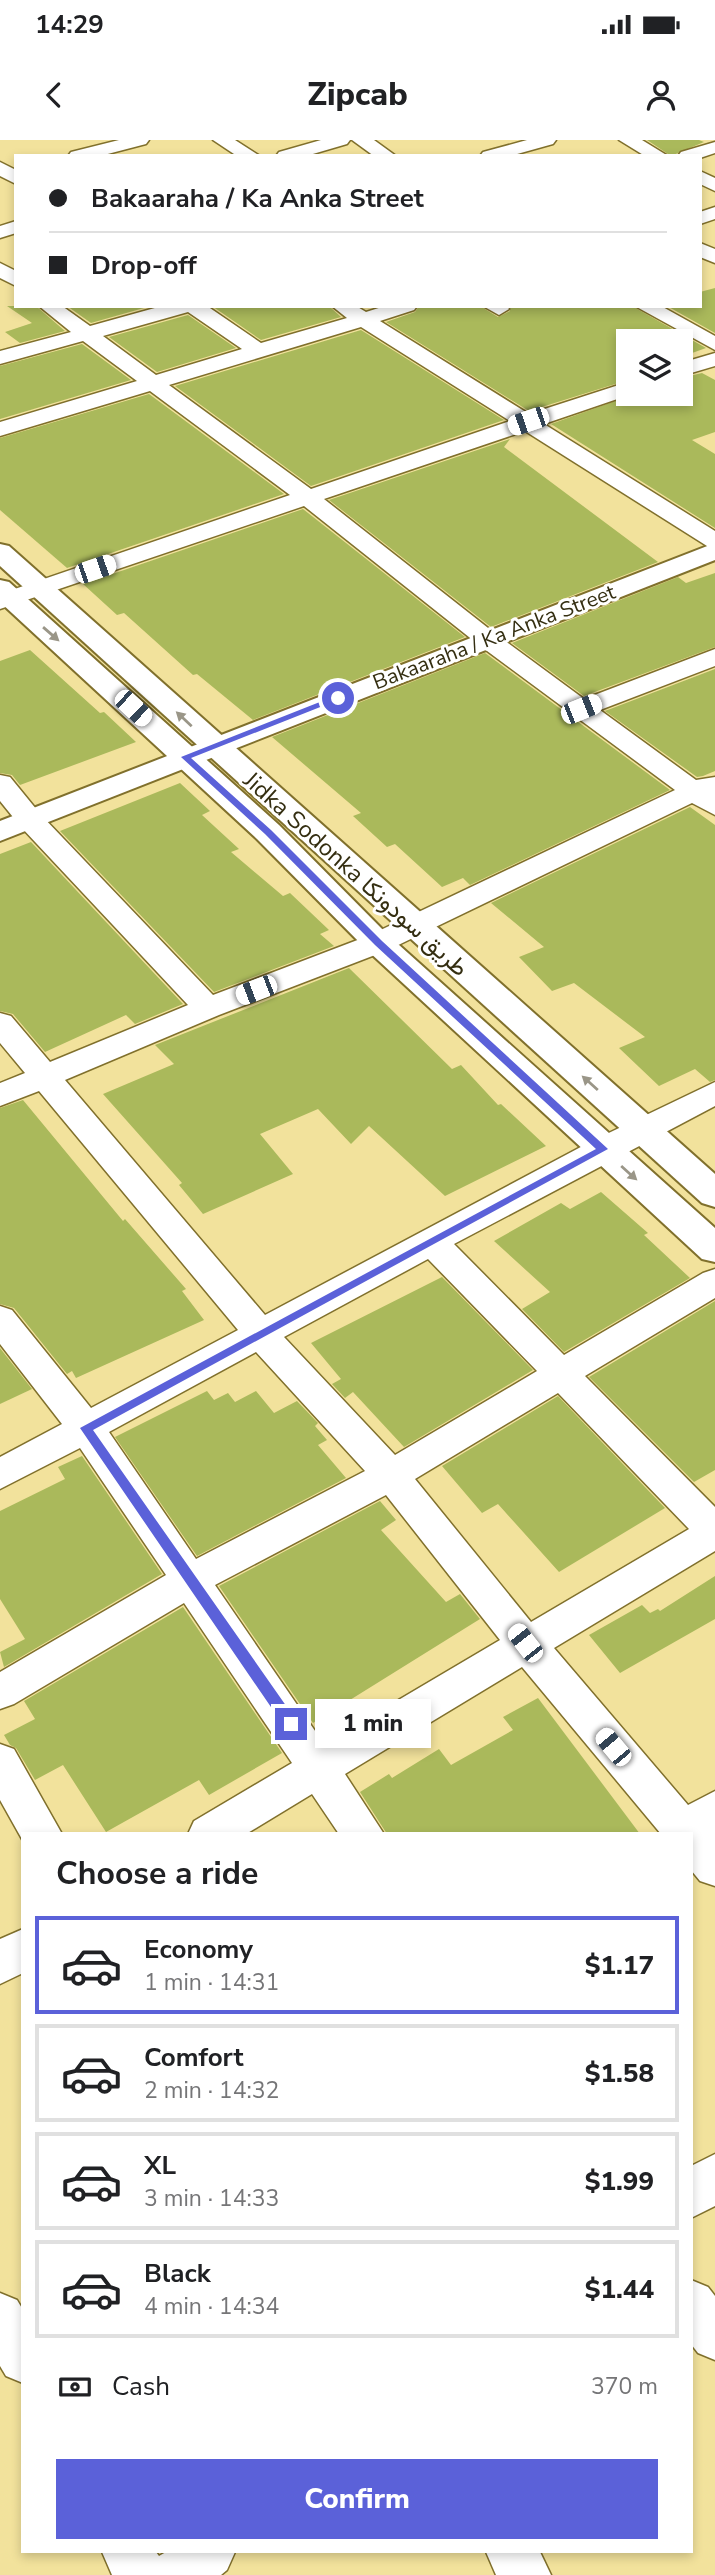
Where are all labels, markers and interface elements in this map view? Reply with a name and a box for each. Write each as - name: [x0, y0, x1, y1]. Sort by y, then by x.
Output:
- text: 14:29: [35, 7, 104, 42]
- text: Zipcab: [307, 73, 408, 116]
- icon: back: [35, 76, 73, 114]
- icon: person: [642, 76, 680, 114]
- text: Bakaaraha / Ka Anka Street: [91, 181, 424, 216]
- text: Drop-off: [91, 248, 197, 283]
- map controls: [616, 329, 693, 406]
- button: layers: [616, 329, 693, 406]
- car: [505, 404, 552, 438]
- car: [72, 552, 119, 586]
- street label: Bakaaraha / Ka Anka Street: [369, 578, 620, 696]
- one-way arrow: [42, 626, 60, 642]
- route start: [322, 682, 354, 714]
- car: [111, 686, 156, 730]
- car: [558, 691, 605, 727]
- one-way arrow: [176, 711, 193, 727]
- street label: Jidka Sodonka طريق سودونكا: [236, 764, 475, 984]
- car: [233, 973, 280, 1007]
- one-way arrow: [582, 1076, 599, 1092]
- one-way arrow: [621, 1165, 638, 1180]
- car: [504, 1620, 547, 1666]
- callout: 1 min: [316, 1700, 431, 1748]
- route end: [275, 1708, 307, 1740]
- text: 1 min: [343, 1708, 403, 1739]
- car: [592, 1724, 635, 1770]
- text: Choose a ride: [56, 1852, 258, 1895]
- text: Economy: [144, 1932, 253, 1967]
- icon: car: [60, 1934, 123, 1997]
- text: $1.17: [585, 1948, 654, 1983]
- text: 1 min · 14:31: [144, 1967, 279, 1998]
- text: Comfort: [144, 2040, 244, 2075]
- icon: car: [60, 2042, 123, 2105]
- text: $1.58: [585, 2056, 654, 2091]
- text: 2 min · 14:32: [144, 2075, 279, 2106]
- text: XL: [144, 2148, 176, 2183]
- icon: car: [60, 2150, 123, 2213]
- text: $1.99: [585, 2164, 654, 2199]
- text: 3 min · 14:33: [144, 2183, 279, 2214]
- text: Black: [144, 2256, 211, 2291]
- icon: car: [60, 2258, 123, 2321]
- text: $1.44: [585, 2272, 654, 2307]
- text: 4 min · 14:34: [144, 2291, 279, 2322]
- icon: cash: [56, 2368, 94, 2406]
- text: Cash: [112, 2369, 170, 2404]
- text: 370 m: [591, 2371, 658, 2402]
- button: Confirm: [56, 2459, 658, 2539]

